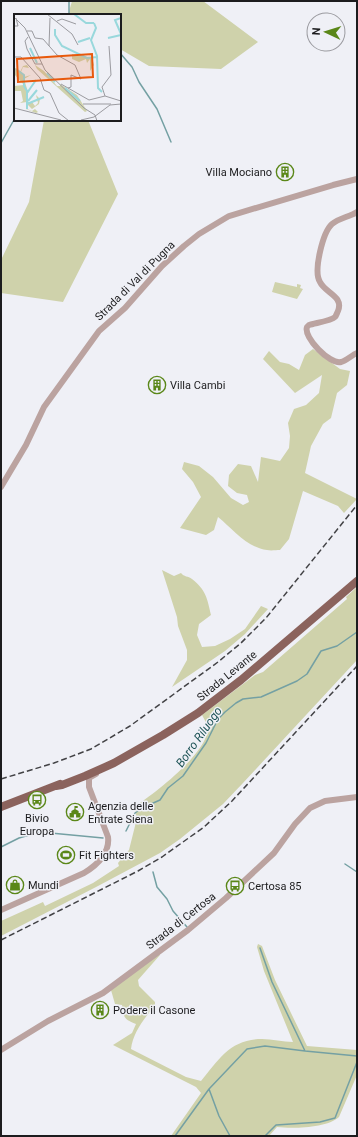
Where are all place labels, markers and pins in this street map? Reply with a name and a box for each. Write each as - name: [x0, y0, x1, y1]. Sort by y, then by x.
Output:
- building icon: Villa Mociano: [275, 162, 295, 182]
- place label: Villa Mociano: [206, 166, 272, 179]
- building icon: Villa Cambi: [147, 375, 167, 395]
- place label: Villa Cambi: [170, 379, 225, 392]
- bus stop icon: Bivio Europa: [27, 790, 47, 810]
- place label: Agenzia delle Entrate Siena: [88, 800, 153, 826]
- public building icon: Agenzia delle Entrate Siena: [65, 802, 85, 822]
- place label: Bivio Europa: [20, 812, 54, 838]
- sports icon: Fit Fighters: [56, 845, 76, 865]
- place label: Fit Fighters: [79, 849, 134, 862]
- shop icon: Mundi: [5, 875, 25, 895]
- bus stop icon: Certosa 85: [225, 876, 245, 896]
- place label: Mundi: [28, 879, 59, 892]
- place label: Certosa 85: [248, 880, 302, 893]
- building icon: Podere il Casone: [90, 1000, 110, 1020]
- place label: Podere il Casone: [113, 1004, 196, 1017]

